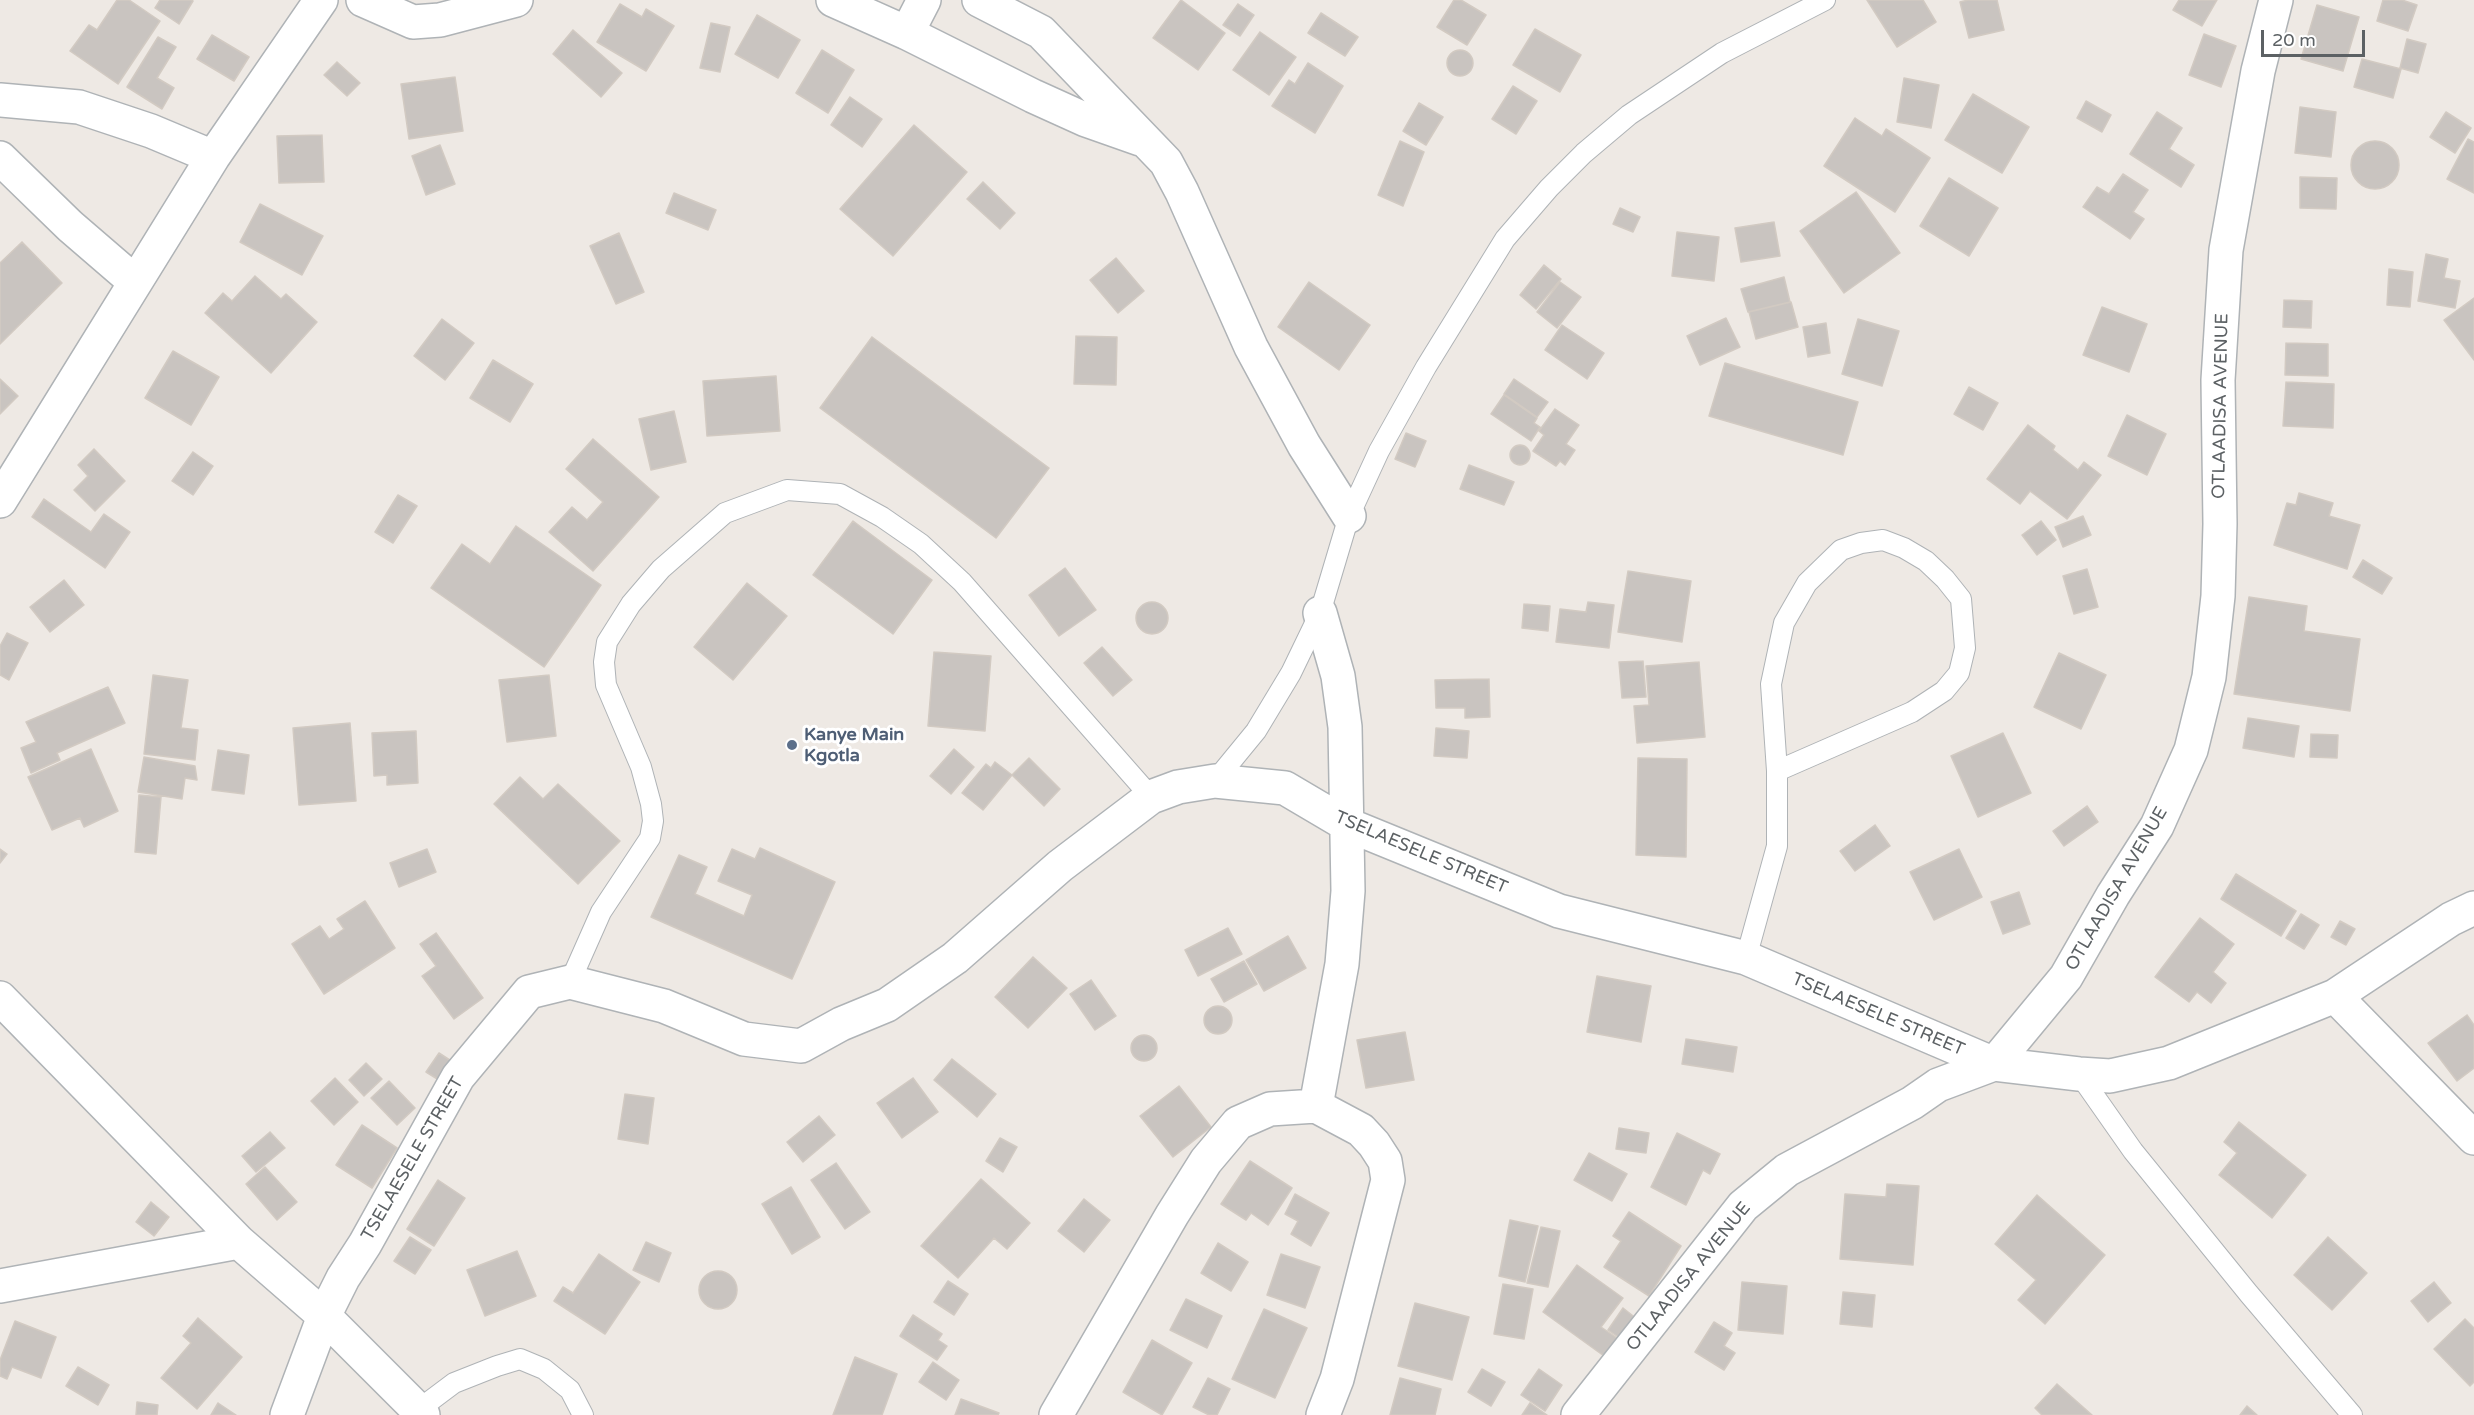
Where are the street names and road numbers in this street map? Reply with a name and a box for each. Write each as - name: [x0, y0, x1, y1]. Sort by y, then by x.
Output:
- street label: OTLAADISA AVENUE: [2209, 313, 2233, 499]
- street label: OTLAADISA AVENUE: [2061, 803, 2173, 975]
- street label: TSELAESELE STREET: [1331, 807, 1511, 899]
- street label: TSELAESELE STREET: [1788, 969, 1968, 1061]
- street label: TSELAESELE STREET: [357, 1073, 469, 1245]
- street label: OTLAADISA AVENUE: [1622, 1198, 1756, 1356]

